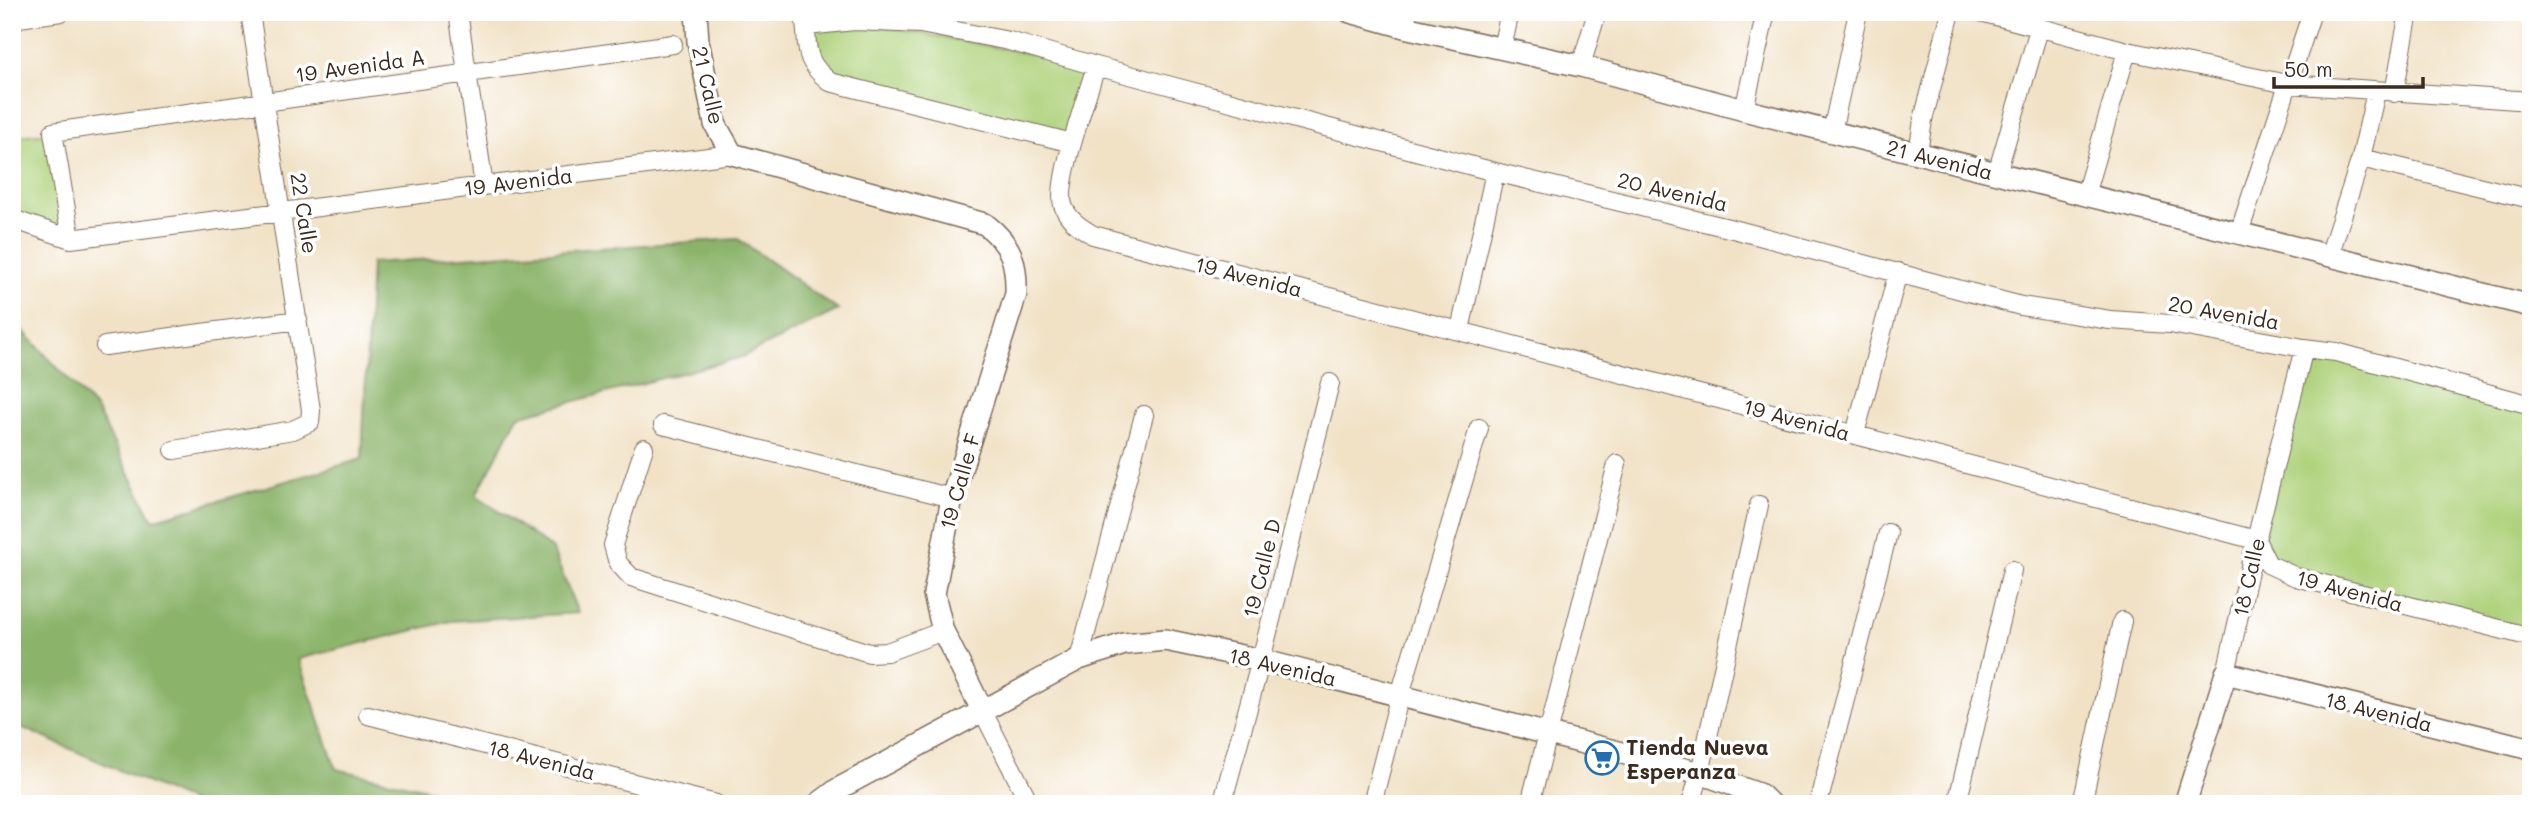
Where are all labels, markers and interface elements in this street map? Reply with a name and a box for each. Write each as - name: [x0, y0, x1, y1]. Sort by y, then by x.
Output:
- street label: 19 Avenida A: [293, 43, 427, 87]
- street label: 21 Calle: [687, 43, 731, 127]
- scale bar: [2274, 46, 2422, 90]
- text: 50 m: [2284, 55, 2333, 82]
- street label: 21 Avenida: [1884, 133, 1996, 185]
- street label: 19 Avenida: [462, 161, 574, 201]
- street label: 20 Avenida: [1615, 165, 1731, 217]
- street label: 22 Calle: [285, 171, 325, 255]
- street label: 19 Avenida: [1193, 250, 1305, 302]
- street label: 20 Avenida: [2166, 289, 2282, 335]
- street label: 19 Avenida: [1741, 392, 1853, 446]
- street label: 19 Calle F: [932, 430, 986, 532]
- street label: 19 Calle D: [1236, 516, 1286, 620]
- street label: 18 Calle: [2226, 535, 2270, 619]
- street label: 19 Avenida: [2294, 563, 2406, 617]
- street label: 18 Avenida: [1226, 640, 1340, 692]
- street label: 18 Avenida: [2322, 685, 2436, 737]
- street label: 18 Avenida: [485, 733, 599, 785]
- place label: Tienda Nueva Esperanza: [1626, 733, 1769, 784]
- supermarket icon: Tienda Nueva Esperanza: [1583, 739, 1621, 777]

